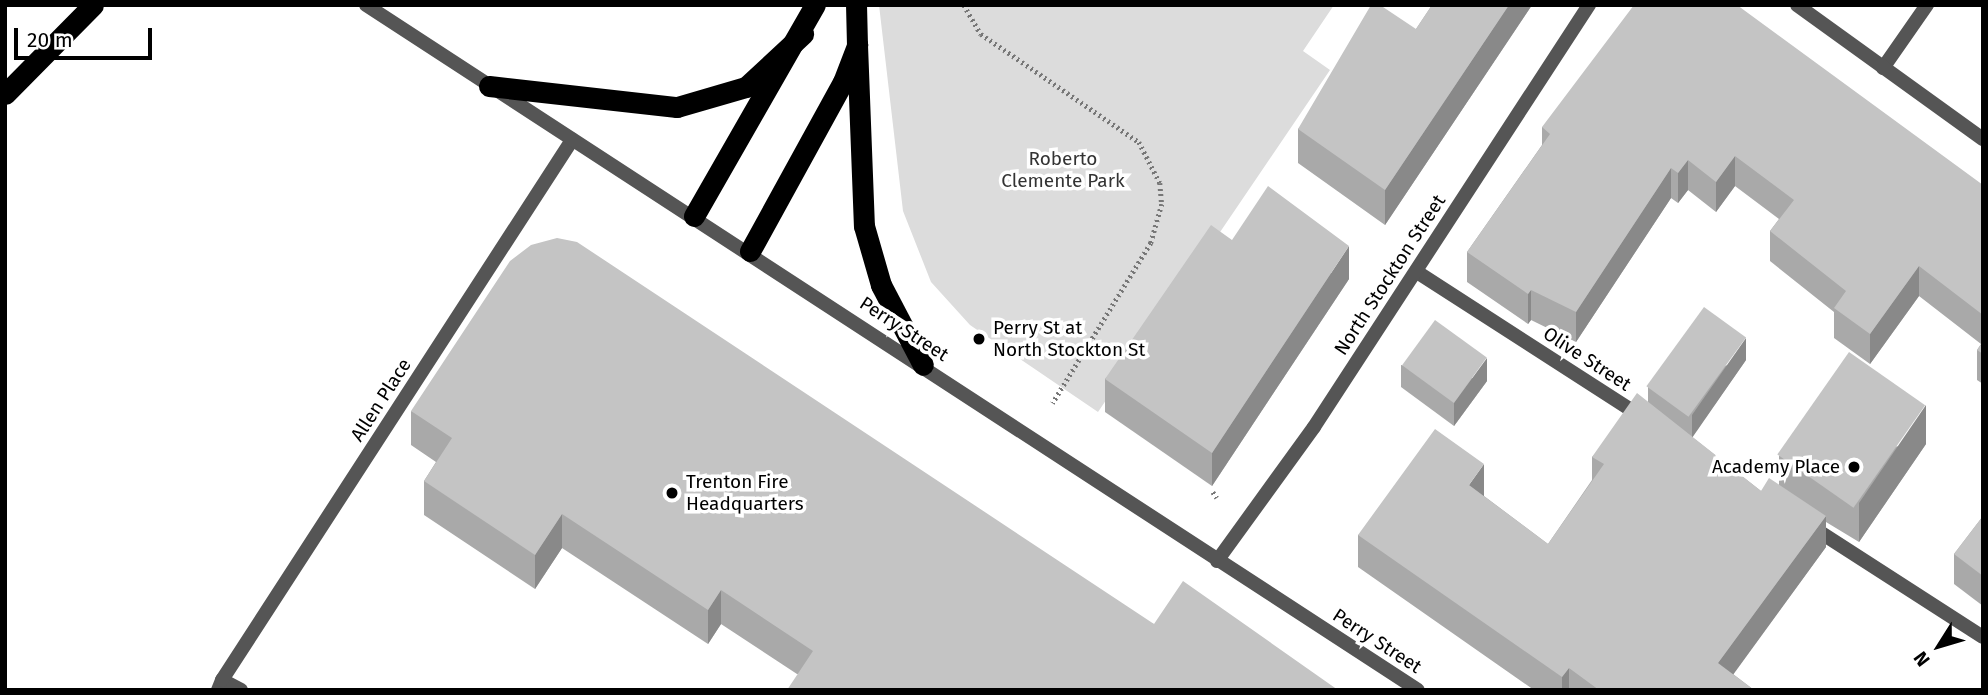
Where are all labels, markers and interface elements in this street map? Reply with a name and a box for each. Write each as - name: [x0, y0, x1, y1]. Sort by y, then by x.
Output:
- scale bar: [18, 14, 156, 58]
- text: 20 m: [27, 27, 73, 53]
- park label: Roberto Clemente Park: [1001, 148, 1125, 192]
- street label: North Stockton Street: [1330, 191, 1450, 359]
- street label: Perry Street: [855, 292, 953, 366]
- place label: Perry St at North Stockton St: [993, 317, 1145, 361]
- street label: Olive Street: [1539, 322, 1635, 396]
- marker: Perry St at North Stockton St: [971, 331, 987, 347]
- street label: Allen Place: [346, 354, 416, 446]
- place label: Academy Place: [1712, 456, 1840, 478]
- marker: Academy Place: [1846, 459, 1862, 475]
- place label: Trenton Fire Headquarters: [686, 471, 804, 515]
- marker: Trenton Fire Headquarters: [664, 485, 680, 501]
- street label: Perry Street: [1328, 604, 1426, 678]
- north arrow: [1904, 611, 1974, 681]
- text: N: [1909, 647, 1935, 671]

